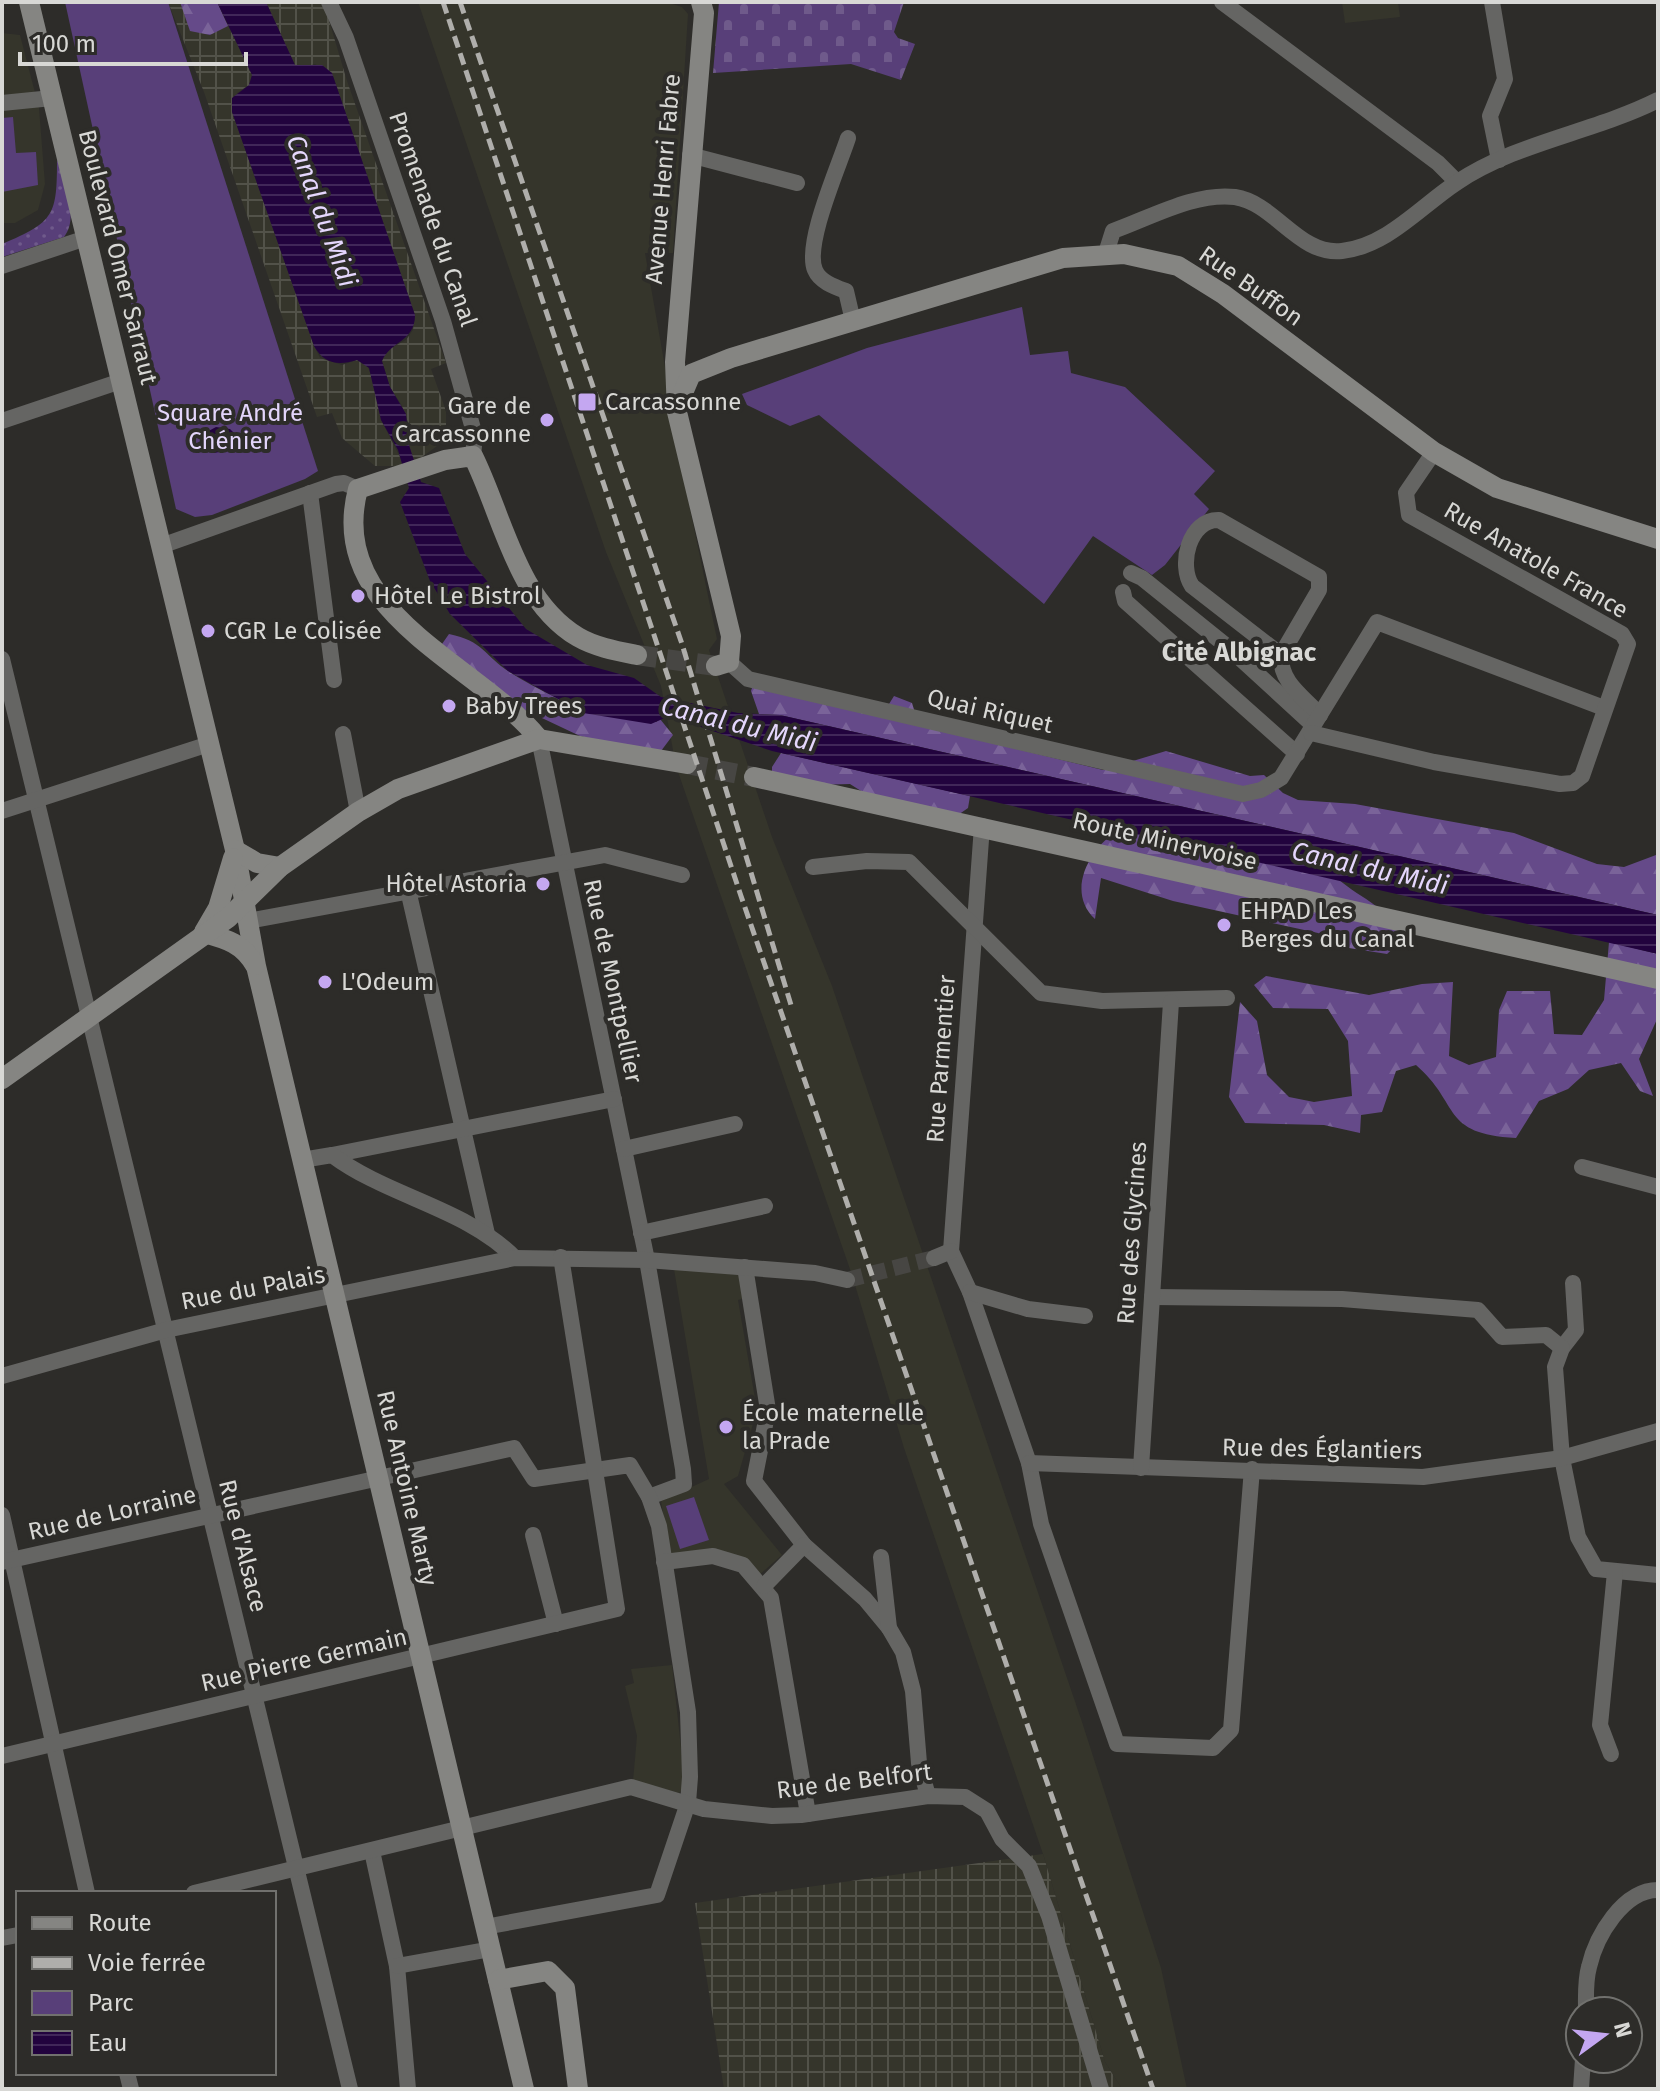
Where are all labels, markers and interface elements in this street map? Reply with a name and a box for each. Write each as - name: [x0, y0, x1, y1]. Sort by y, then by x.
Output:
- scale bar: [20, 16, 246, 66]
- text: 100 m: [32, 30, 96, 58]
- street label: Avenue Henri Fabre: [640, 73, 686, 285]
- street label: Promenade du Canal: [383, 108, 483, 330]
- street label: Boulevard Omer Sarraut: [73, 127, 163, 388]
- water label: Canal du Midi: [280, 131, 363, 291]
- street label: Rue Buffon: [1194, 240, 1308, 332]
- place label: Carcassonne: [605, 388, 741, 416]
- marker: Carcassonne: [576, 391, 598, 413]
- place label: Gare de Carcassonne: [395, 392, 531, 448]
- park label: Square André Chénier: [157, 399, 303, 455]
- marker: Gare de Carcassonne: [538, 411, 556, 429]
- street label: Rue Anatole France: [1439, 496, 1633, 624]
- place label: Hôtel Le Bistrol: [374, 582, 541, 610]
- marker: Hôtel Le Bistrol: [349, 587, 367, 605]
- place label: CGR Le Colisée: [224, 617, 382, 645]
- marker: CGR Le Colisée: [199, 622, 217, 640]
- district label: Cité Albignac: [1162, 637, 1317, 668]
- street label: Quai Riquet: [924, 683, 1056, 739]
- water label: Canal du Midi: [658, 690, 820, 759]
- place label: Baby Trees: [465, 692, 583, 720]
- marker: Baby Trees: [440, 697, 458, 715]
- street label: Route Minervoise: [1070, 806, 1260, 876]
- water label: Canal du Midi: [1289, 835, 1451, 902]
- place label: Hôtel Astoria: [386, 870, 527, 898]
- marker: Hôtel Astoria: [534, 875, 552, 893]
- street label: Rue de Montpellier: [578, 877, 648, 1086]
- place label: EHPAD Les Berges du Canal: [1240, 897, 1414, 953]
- marker: EHPAD Les Berges du Canal: [1215, 916, 1233, 934]
- place label: L'Odeum: [341, 968, 434, 996]
- marker: L'Odeum: [316, 973, 334, 991]
- street label: Rue Parmentier: [921, 973, 961, 1144]
- street label: Rue des Glycines: [1112, 1141, 1152, 1325]
- street label: Rue du Palais: [179, 1260, 327, 1316]
- street label: Rue Antoine Marty: [371, 1388, 443, 1589]
- place label: École maternelle la Prade: [742, 1398, 924, 1455]
- marker: École maternelle la Prade: [717, 1418, 735, 1436]
- street label: Rue des Églantiers: [1222, 1432, 1422, 1465]
- street label: Rue d'Alsace: [213, 1477, 273, 1615]
- street label: Rue de Lorraine: [25, 1480, 199, 1546]
- street label: Rue Pierre Germain: [198, 1623, 410, 1697]
- street label: Rue de Belfort: [775, 1758, 934, 1804]
- legend: [16, 1891, 276, 2075]
- text: Route: [88, 1909, 152, 1937]
- text: Voie ferrée: [88, 1949, 206, 1977]
- text: Parc: [88, 1989, 134, 2017]
- north arrow: [1564, 1995, 1644, 2075]
- text: N: [1608, 2019, 1638, 2040]
- text: Eau: [88, 2029, 128, 2057]

